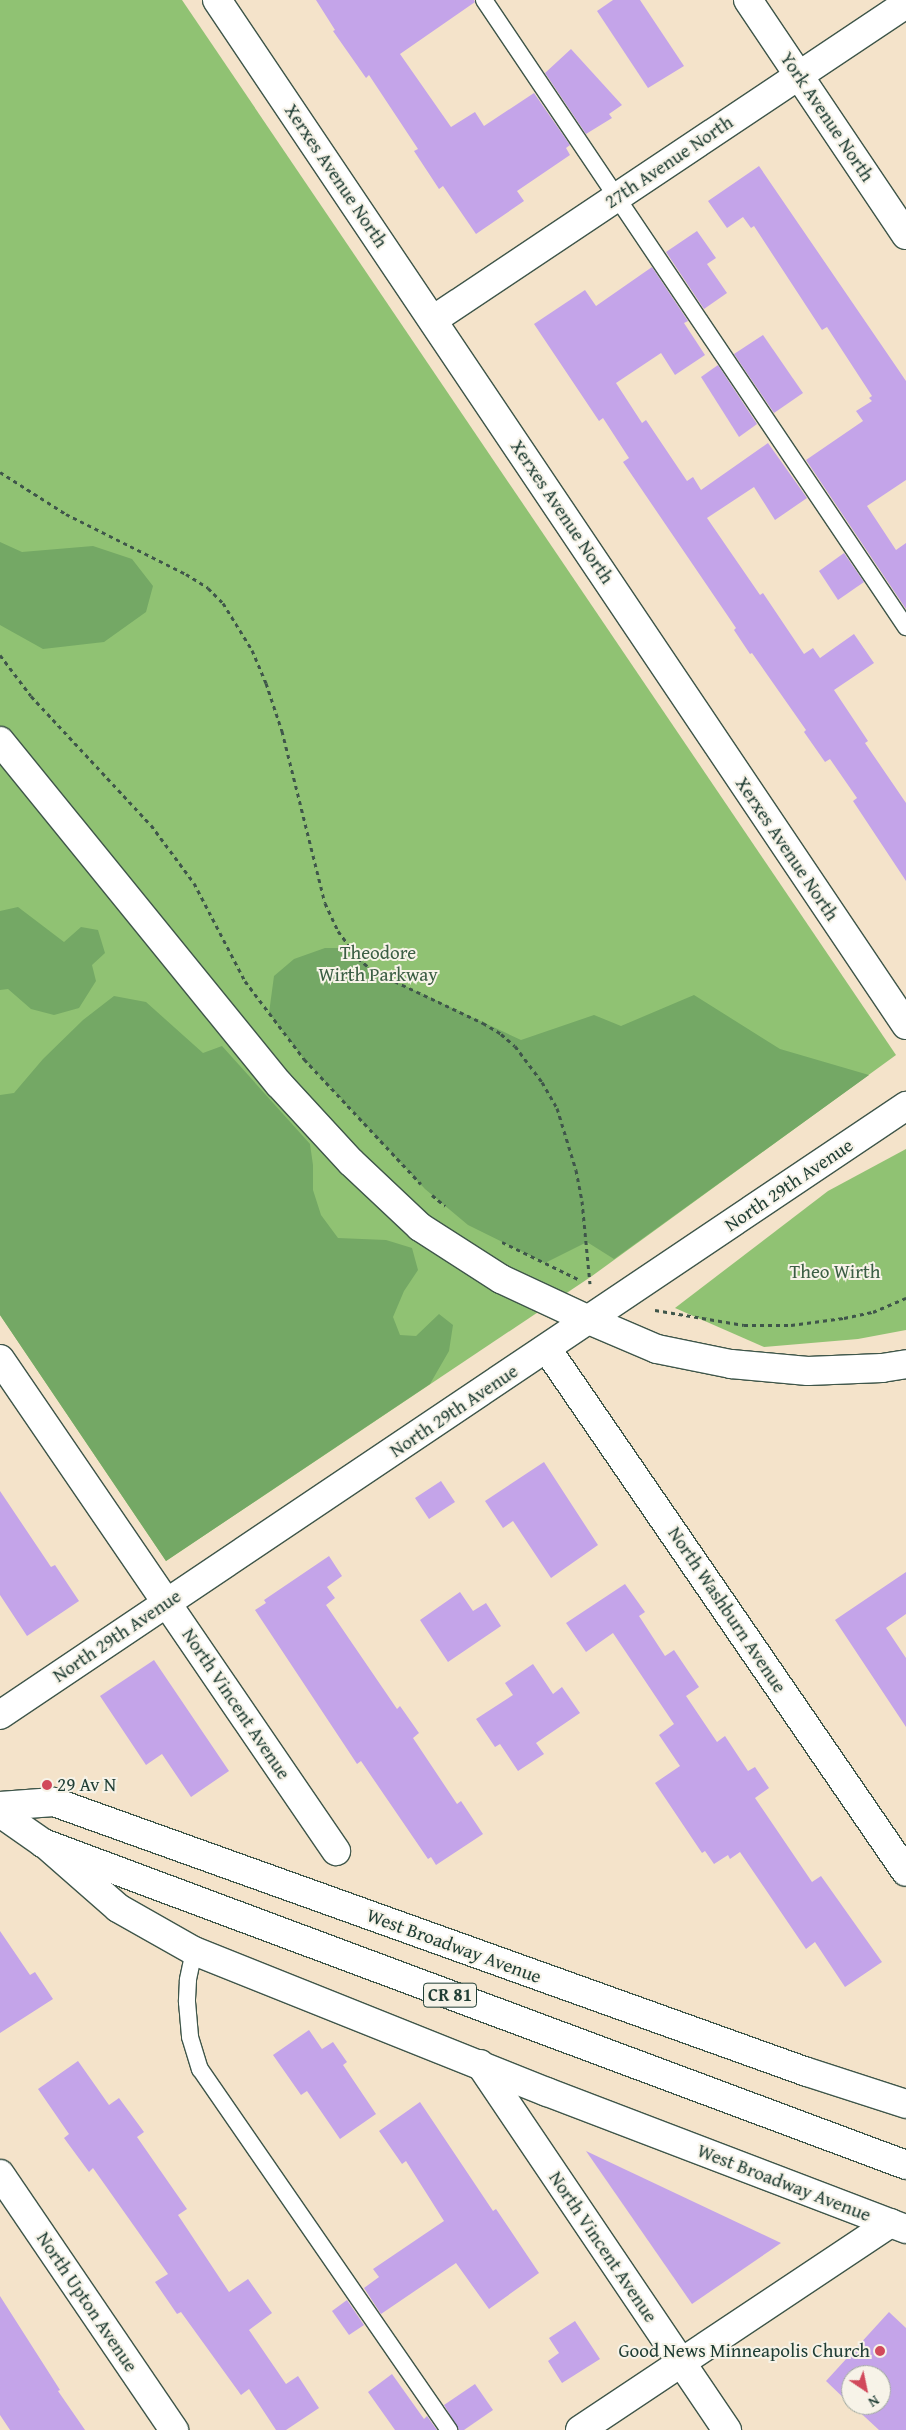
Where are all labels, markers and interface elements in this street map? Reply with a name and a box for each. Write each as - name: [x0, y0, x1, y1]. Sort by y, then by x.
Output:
- street label: York Avenue North: [775, 48, 879, 186]
- street label: Xerxes Avenue North: [279, 100, 393, 252]
- street label: 27th Avenue North: [601, 111, 737, 213]
- street label: Xerxes Avenue North: [505, 436, 619, 588]
- street label: Xerxes Avenue North: [730, 773, 844, 925]
- park label: Theodore Wirth Parkway: [318, 942, 438, 986]
- street label: North 29th Avenue: [721, 1134, 857, 1236]
- park label: Theo Wirth: [790, 1261, 880, 1283]
- street label: North 29th Avenue: [386, 1360, 522, 1462]
- street label: North Washburn Avenue: [663, 1523, 791, 1697]
- street label: North 29th Avenue: [49, 1585, 185, 1687]
- street label: North Vincent Avenue: [177, 1624, 295, 1784]
- place label: 29 Av N: [57, 1774, 116, 1796]
- marker: 29 Av N: [41, 1779, 53, 1791]
- street label: West Broadway Avenue: [364, 1904, 544, 1988]
- road number: CR 81: [422, 1980, 478, 2010]
- street label: West Broadway Avenue: [694, 2139, 874, 2227]
- street label: North Vincent Avenue: [544, 2167, 662, 2327]
- street label: North Upton Avenue: [32, 2228, 142, 2376]
- place label: Good News Minneapolis Church: [618, 2340, 870, 2362]
- marker: Good News Minneapolis Church: [874, 2345, 886, 2357]
- north arrow: [841, 2365, 891, 2415]
- text: N: [864, 2391, 883, 2413]

